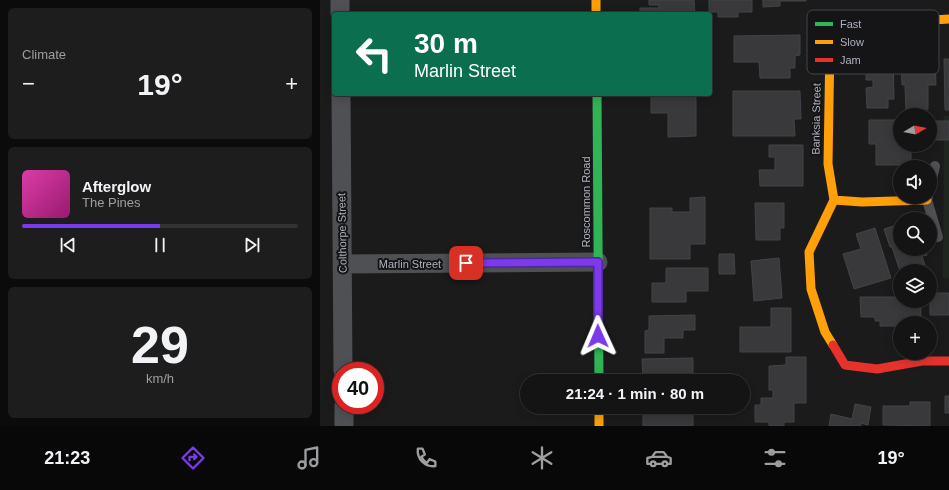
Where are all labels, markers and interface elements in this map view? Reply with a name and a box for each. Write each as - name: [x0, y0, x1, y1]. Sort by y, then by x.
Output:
- legend: [807, 10, 939, 74]
- text: Fast: [840, 18, 861, 30]
- icon: left: [348, 28, 400, 80]
- text: 30 m: [414, 28, 478, 59]
- text: Slow: [840, 36, 864, 48]
- text: Climate: [22, 47, 66, 62]
- text: Jam: [840, 54, 861, 66]
- text: Marlin Street: [414, 61, 516, 81]
- text: 19°: [137, 68, 183, 101]
- text: −: [22, 71, 35, 96]
- text: +: [285, 71, 298, 96]
- street label: Banksia Street: [809, 83, 823, 155]
- north arrow: [893, 108, 937, 152]
- map controls: [893, 108, 937, 360]
- street label: Roscommon Road: [580, 156, 592, 248]
- button: sound: [893, 160, 937, 204]
- text: Afterglow: [82, 178, 151, 195]
- street label: Colthorpe Street: [335, 193, 349, 273]
- text: The Pines: [82, 195, 141, 210]
- button: search: [893, 212, 937, 256]
- icon: previous: [57, 234, 79, 256]
- icon: pause: [149, 234, 171, 256]
- icon: next: [241, 234, 263, 256]
- pin: [449, 246, 483, 280]
- icon: arrive: [455, 252, 477, 274]
- street label: Marlin Street: [379, 258, 441, 270]
- button: layers: [893, 264, 937, 308]
- position arrow: [577, 315, 619, 357]
- text: 29: [131, 316, 189, 374]
- button: +: [893, 316, 937, 360]
- speed limit sign: 40: [332, 362, 384, 414]
- text: km/h: [146, 371, 174, 386]
- text: 21:24 · 1 min · 80 m: [566, 385, 704, 402]
- icon: directions: [179, 444, 207, 472]
- icon: music: [295, 444, 323, 472]
- icon: phone: [412, 444, 440, 472]
- icon: climate: [528, 444, 556, 472]
- icon: car: [645, 444, 673, 472]
- icon: filters: [761, 444, 789, 472]
- text: 21:23: [44, 448, 90, 468]
- text: 19°: [877, 448, 905, 468]

